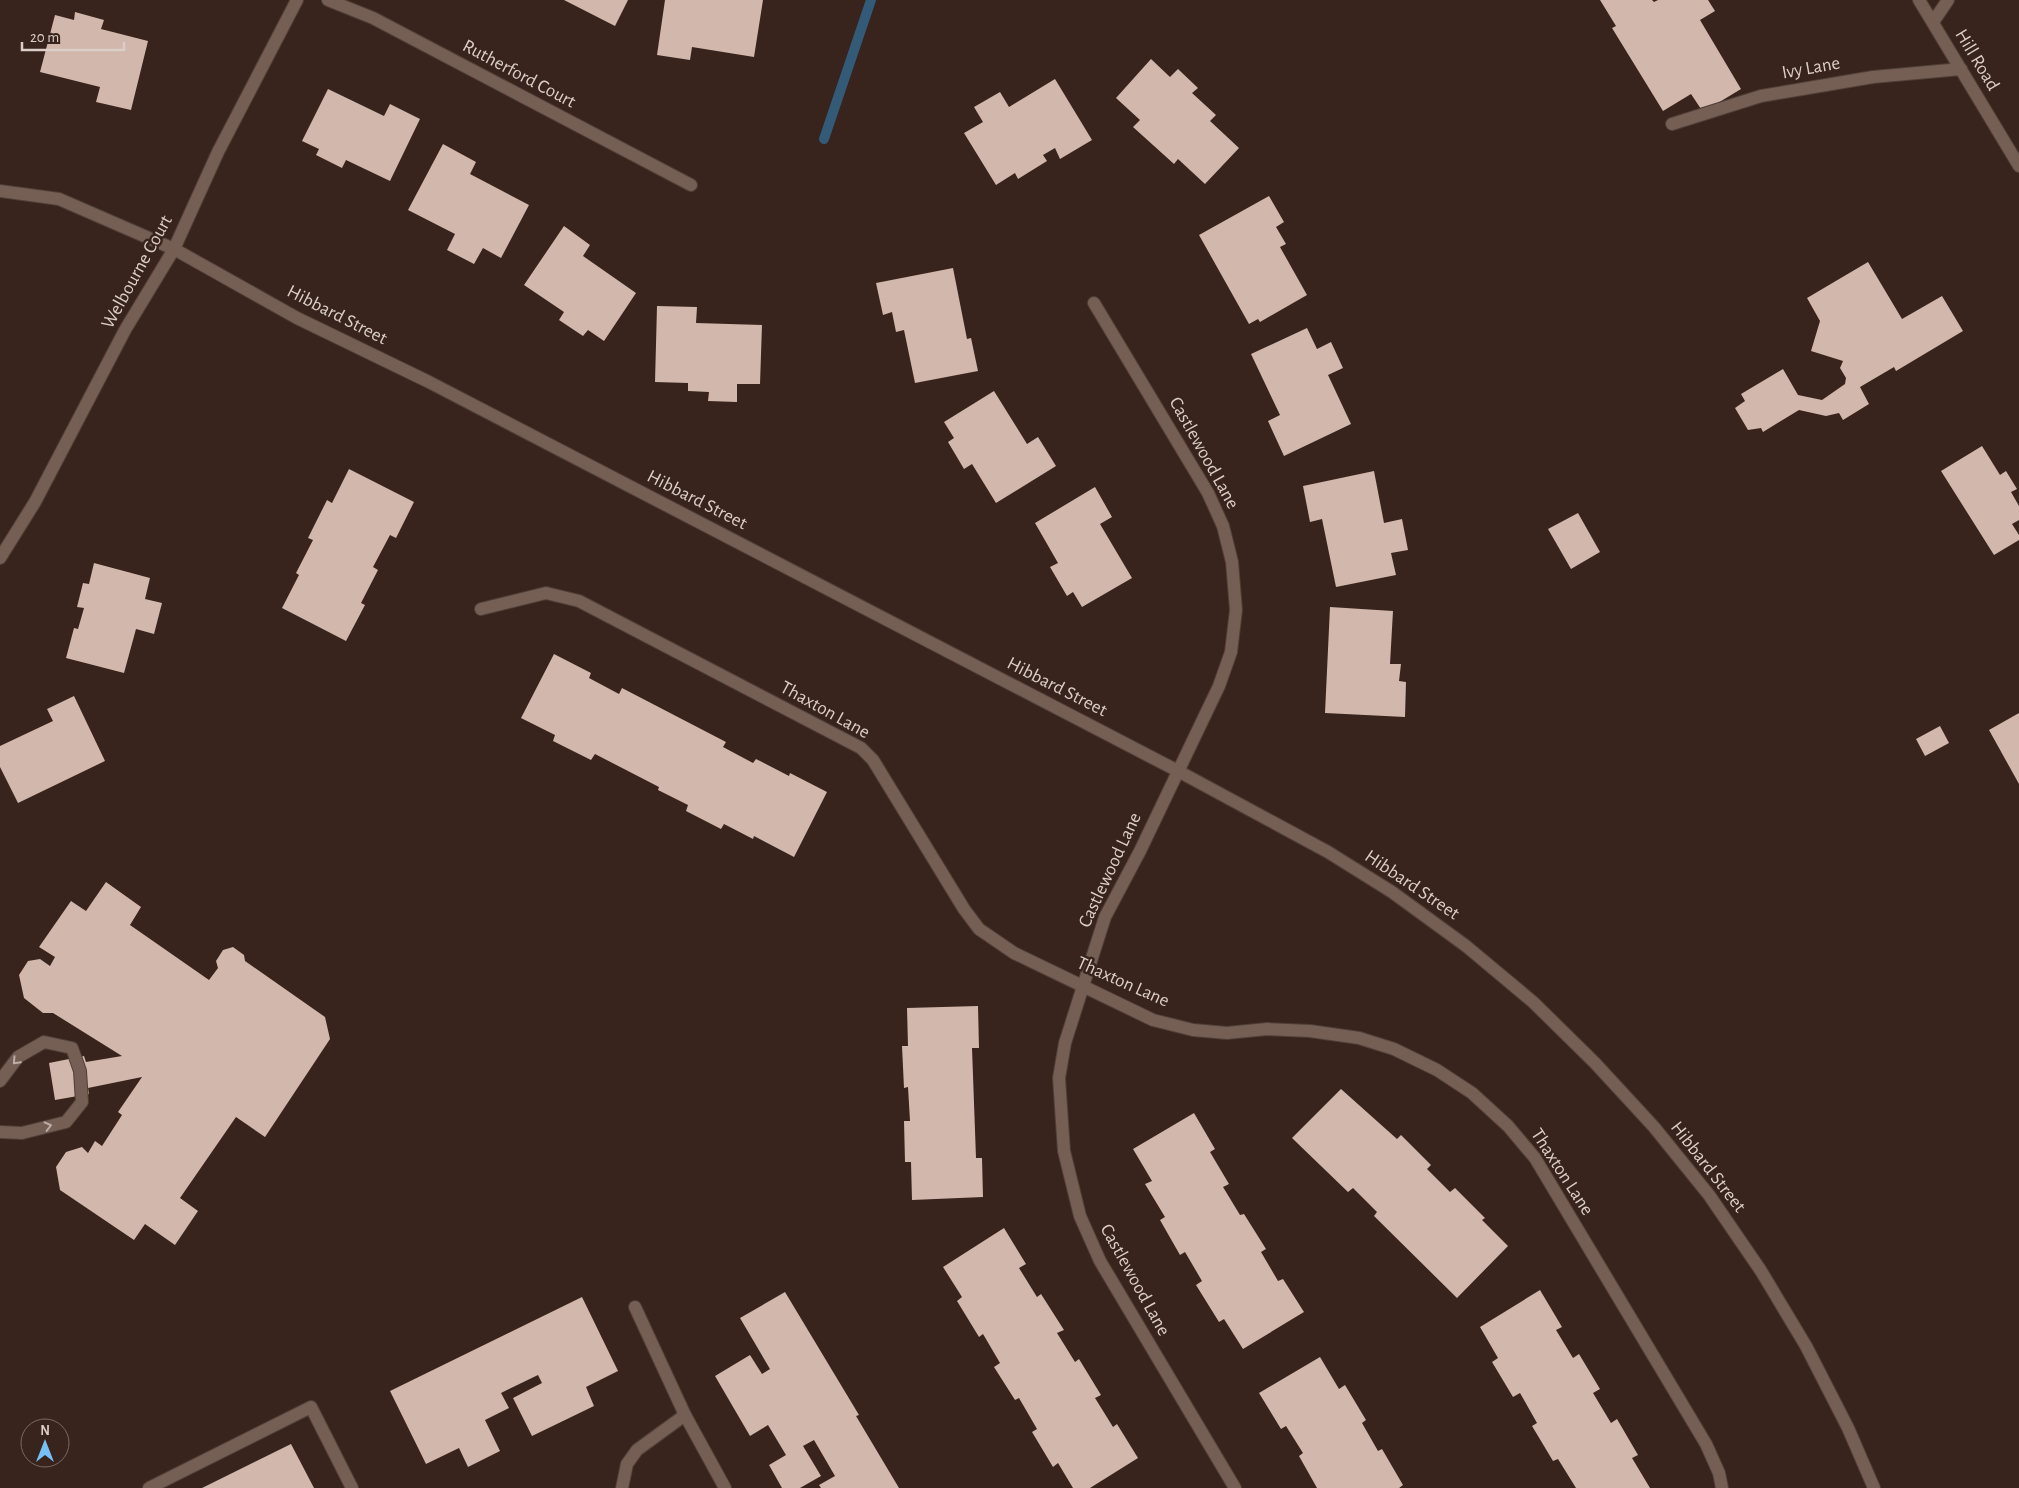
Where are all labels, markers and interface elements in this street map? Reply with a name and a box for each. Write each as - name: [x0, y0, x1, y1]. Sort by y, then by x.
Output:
- scale bar: [22, 20, 125, 52]
- street label: Hill Road: [1951, 26, 2003, 94]
- text: 20 m: [30, 30, 59, 45]
- street label: Rutherford Court: [459, 36, 579, 112]
- street label: Ivy Lane: [1780, 54, 1842, 82]
- street label: Welbourne Court: [98, 212, 176, 332]
- street label: Hibbard Street: [284, 282, 390, 348]
- street label: Castlewood Lane: [1166, 394, 1242, 512]
- street label: Hibbard Street: [644, 467, 750, 533]
- street label: Hibbard Street: [1004, 654, 1110, 720]
- street label: Thaxton Lane: [777, 678, 873, 742]
- street label: Castlewood Lane: [1075, 810, 1145, 930]
- street label: Hibbard Street: [1361, 846, 1463, 924]
- street label: Thaxton Lane: [1074, 953, 1172, 1011]
- one-way arrow: [13, 1055, 22, 1064]
- street label: Hibbard Street: [1667, 1118, 1749, 1216]
- one-way arrow: [43, 1121, 52, 1132]
- street label: Thaxton Lane: [1527, 1125, 1597, 1219]
- street label: Castlewood Lane: [1097, 1221, 1173, 1339]
- north arrow: [20, 1418, 70, 1468]
- text: N: [40, 1424, 50, 1438]

